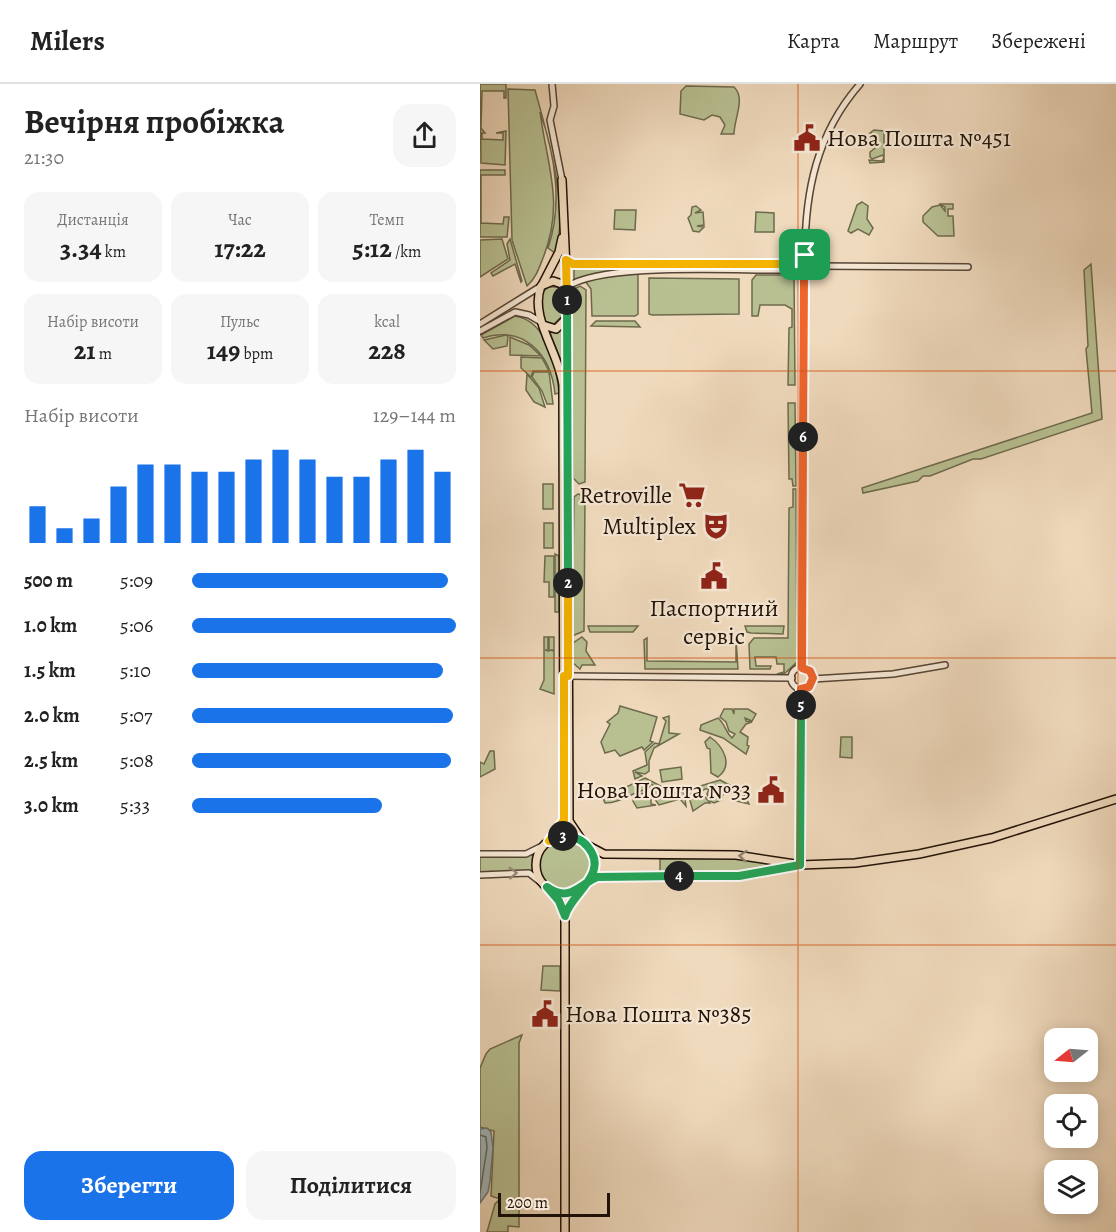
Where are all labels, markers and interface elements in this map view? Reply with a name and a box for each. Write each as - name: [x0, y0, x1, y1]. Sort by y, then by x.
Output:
- text: Milers: [30, 22, 105, 60]
- text: Карта: [787, 27, 840, 55]
- text: Маршрут: [873, 27, 958, 55]
- text: Збережені: [991, 27, 1086, 55]
- text: Вечірня пробіжка: [24, 99, 284, 144]
- button: share: [393, 104, 456, 167]
- place label: Нова Пошта №451: [827, 122, 1011, 154]
- public building icon: Нова Пошта №451: [792, 123, 822, 153]
- text: 21:30: [24, 144, 64, 171]
- text: Дистанція: [57, 209, 129, 231]
- text: Час: [228, 209, 252, 231]
- text: Темп: [370, 209, 404, 231]
- pin: [779, 229, 830, 280]
- text: 3.34: [60, 231, 102, 266]
- text: 17:22: [214, 231, 266, 266]
- text: 5:12: [353, 231, 392, 266]
- icon: arrive: [788, 238, 821, 271]
- text: km: [102, 241, 126, 263]
- text: /km: [392, 241, 421, 263]
- pin: 1: [552, 285, 582, 315]
- text: 1: [564, 289, 570, 311]
- text: Набір висоти: [47, 311, 139, 333]
- text: Пульс: [220, 311, 260, 333]
- text: kcal: [374, 311, 400, 333]
- text: 21: [74, 333, 96, 368]
- text: 149: [207, 333, 240, 368]
- text: 228: [368, 333, 406, 368]
- text: m: [96, 343, 112, 365]
- text: bpm: [240, 343, 273, 365]
- text: Набір висоти: [24, 402, 139, 429]
- text: 129–144 m: [373, 402, 456, 429]
- pin: 6: [788, 422, 818, 452]
- text: 6: [799, 426, 807, 448]
- place label: Retroville: [579, 479, 672, 511]
- supermarket icon: Retroville: [677, 480, 707, 510]
- place label: Multiplex: [602, 510, 697, 542]
- theatre icon: Multiplex: [701, 511, 731, 541]
- public building icon: Паспортний сервіс: [699, 561, 729, 591]
- text: 500 m: [24, 567, 73, 594]
- text: 5:09: [120, 567, 153, 594]
- pin: 2: [553, 568, 583, 598]
- text: 2: [564, 572, 572, 594]
- place label: Паспортний сервіс: [649, 592, 779, 652]
- text: 1.0 km: [24, 612, 77, 639]
- text: 5:06: [120, 612, 153, 639]
- text: 1.5 km: [24, 657, 76, 684]
- text: 5:10: [120, 657, 151, 684]
- pin: 5: [786, 690, 816, 720]
- text: 5: [798, 694, 804, 716]
- text: 2.0 km: [24, 702, 80, 729]
- text: 5:07: [120, 702, 152, 729]
- text: 2.5 km: [24, 747, 78, 774]
- text: 5:08: [120, 747, 154, 774]
- place label: Нова Пошта №33: [576, 774, 751, 806]
- public building icon: Нова Пошта №33: [756, 775, 786, 805]
- text: 3.0 km: [24, 792, 79, 819]
- text: 5:33: [120, 792, 150, 819]
- pin: 3: [548, 821, 578, 851]
- text: 3: [560, 825, 566, 847]
- one-way arrow: [738, 850, 747, 863]
- pin: 4: [664, 861, 694, 891]
- text: 4: [675, 865, 683, 887]
- one-way arrow: [509, 867, 518, 880]
- place label: Нова Пошта №385: [565, 998, 752, 1030]
- public building icon: Нова Пошта №385: [530, 999, 560, 1029]
- north arrow: [1044, 1028, 1098, 1082]
- map controls: [1044, 1028, 1098, 1214]
- button: locate: [1044, 1094, 1098, 1148]
- button: Зберегти: [24, 1151, 234, 1220]
- button: Поділитися: [246, 1151, 456, 1220]
- button: layers: [1044, 1160, 1098, 1214]
- scale bar: [498, 1190, 610, 1218]
- text: 200 m: [507, 1192, 548, 1214]

